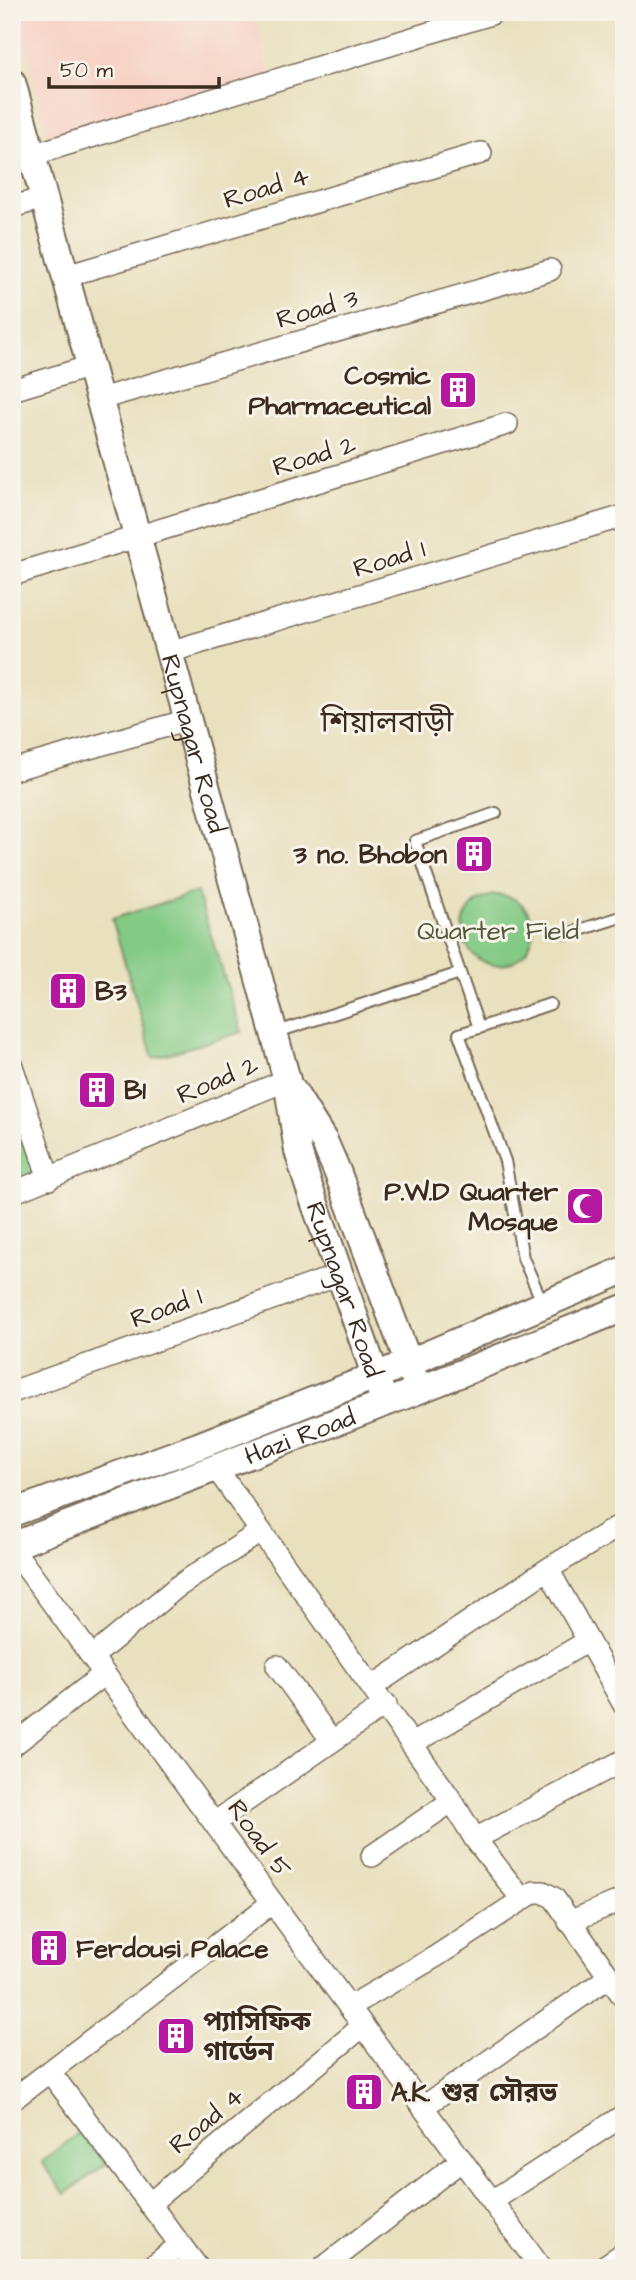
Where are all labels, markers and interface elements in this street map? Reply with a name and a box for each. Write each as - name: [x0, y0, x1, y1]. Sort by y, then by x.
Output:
- scale bar: [49, 46, 219, 90]
- text: 50 m: [60, 56, 114, 85]
- street label: Road 4: [219, 158, 314, 218]
- street label: Road 3: [272, 280, 362, 338]
- place label: Cosmic Pharmaceutical: [249, 358, 432, 424]
- building icon: Cosmic Pharmaceutical: [437, 369, 479, 411]
- street label: Road 2: [268, 426, 360, 486]
- street label: Road 1: [349, 531, 430, 587]
- street label: Rupnagar Road: [152, 650, 235, 837]
- district label: শিয়ালবাড়ী: [320, 702, 454, 744]
- building icon: 3 no. Bhobon: [453, 833, 495, 875]
- place label: 3 no. Bhobon: [292, 837, 447, 873]
- park label: Quarter Field: [417, 913, 579, 949]
- building icon: B3: [47, 970, 89, 1012]
- place label: B3: [95, 974, 127, 1010]
- street label: Road 2: [171, 1047, 264, 1113]
- building icon: B1: [76, 1069, 118, 1111]
- place label: B1: [124, 1073, 146, 1109]
- place label: P.W.D Quarter Mosque: [384, 1174, 559, 1240]
- mosque icon: P.W.D Quarter Mosque: [564, 1185, 606, 1227]
- street label: Rupnagar Road: [297, 1197, 391, 1382]
- street label: Road 1: [126, 1278, 207, 1337]
- street label: Hazi Road: [239, 1399, 361, 1474]
- street label: Road 5: [219, 1792, 300, 1885]
- building icon: Ferdousi Palace: [28, 1927, 70, 1969]
- place label: Ferdousi Palace: [76, 1931, 269, 1967]
- place label: প্যাসিফিক গার্ডেন: [203, 2004, 312, 2070]
- building icon: প্যাসিফিক গার্ডেন: [155, 2015, 197, 2057]
- building icon: A.K. শুর সৌরভ: [343, 2071, 385, 2113]
- place label: A.K. শুর সৌরভ: [391, 2075, 558, 2111]
- street label: Road 4: [161, 2079, 252, 2163]

